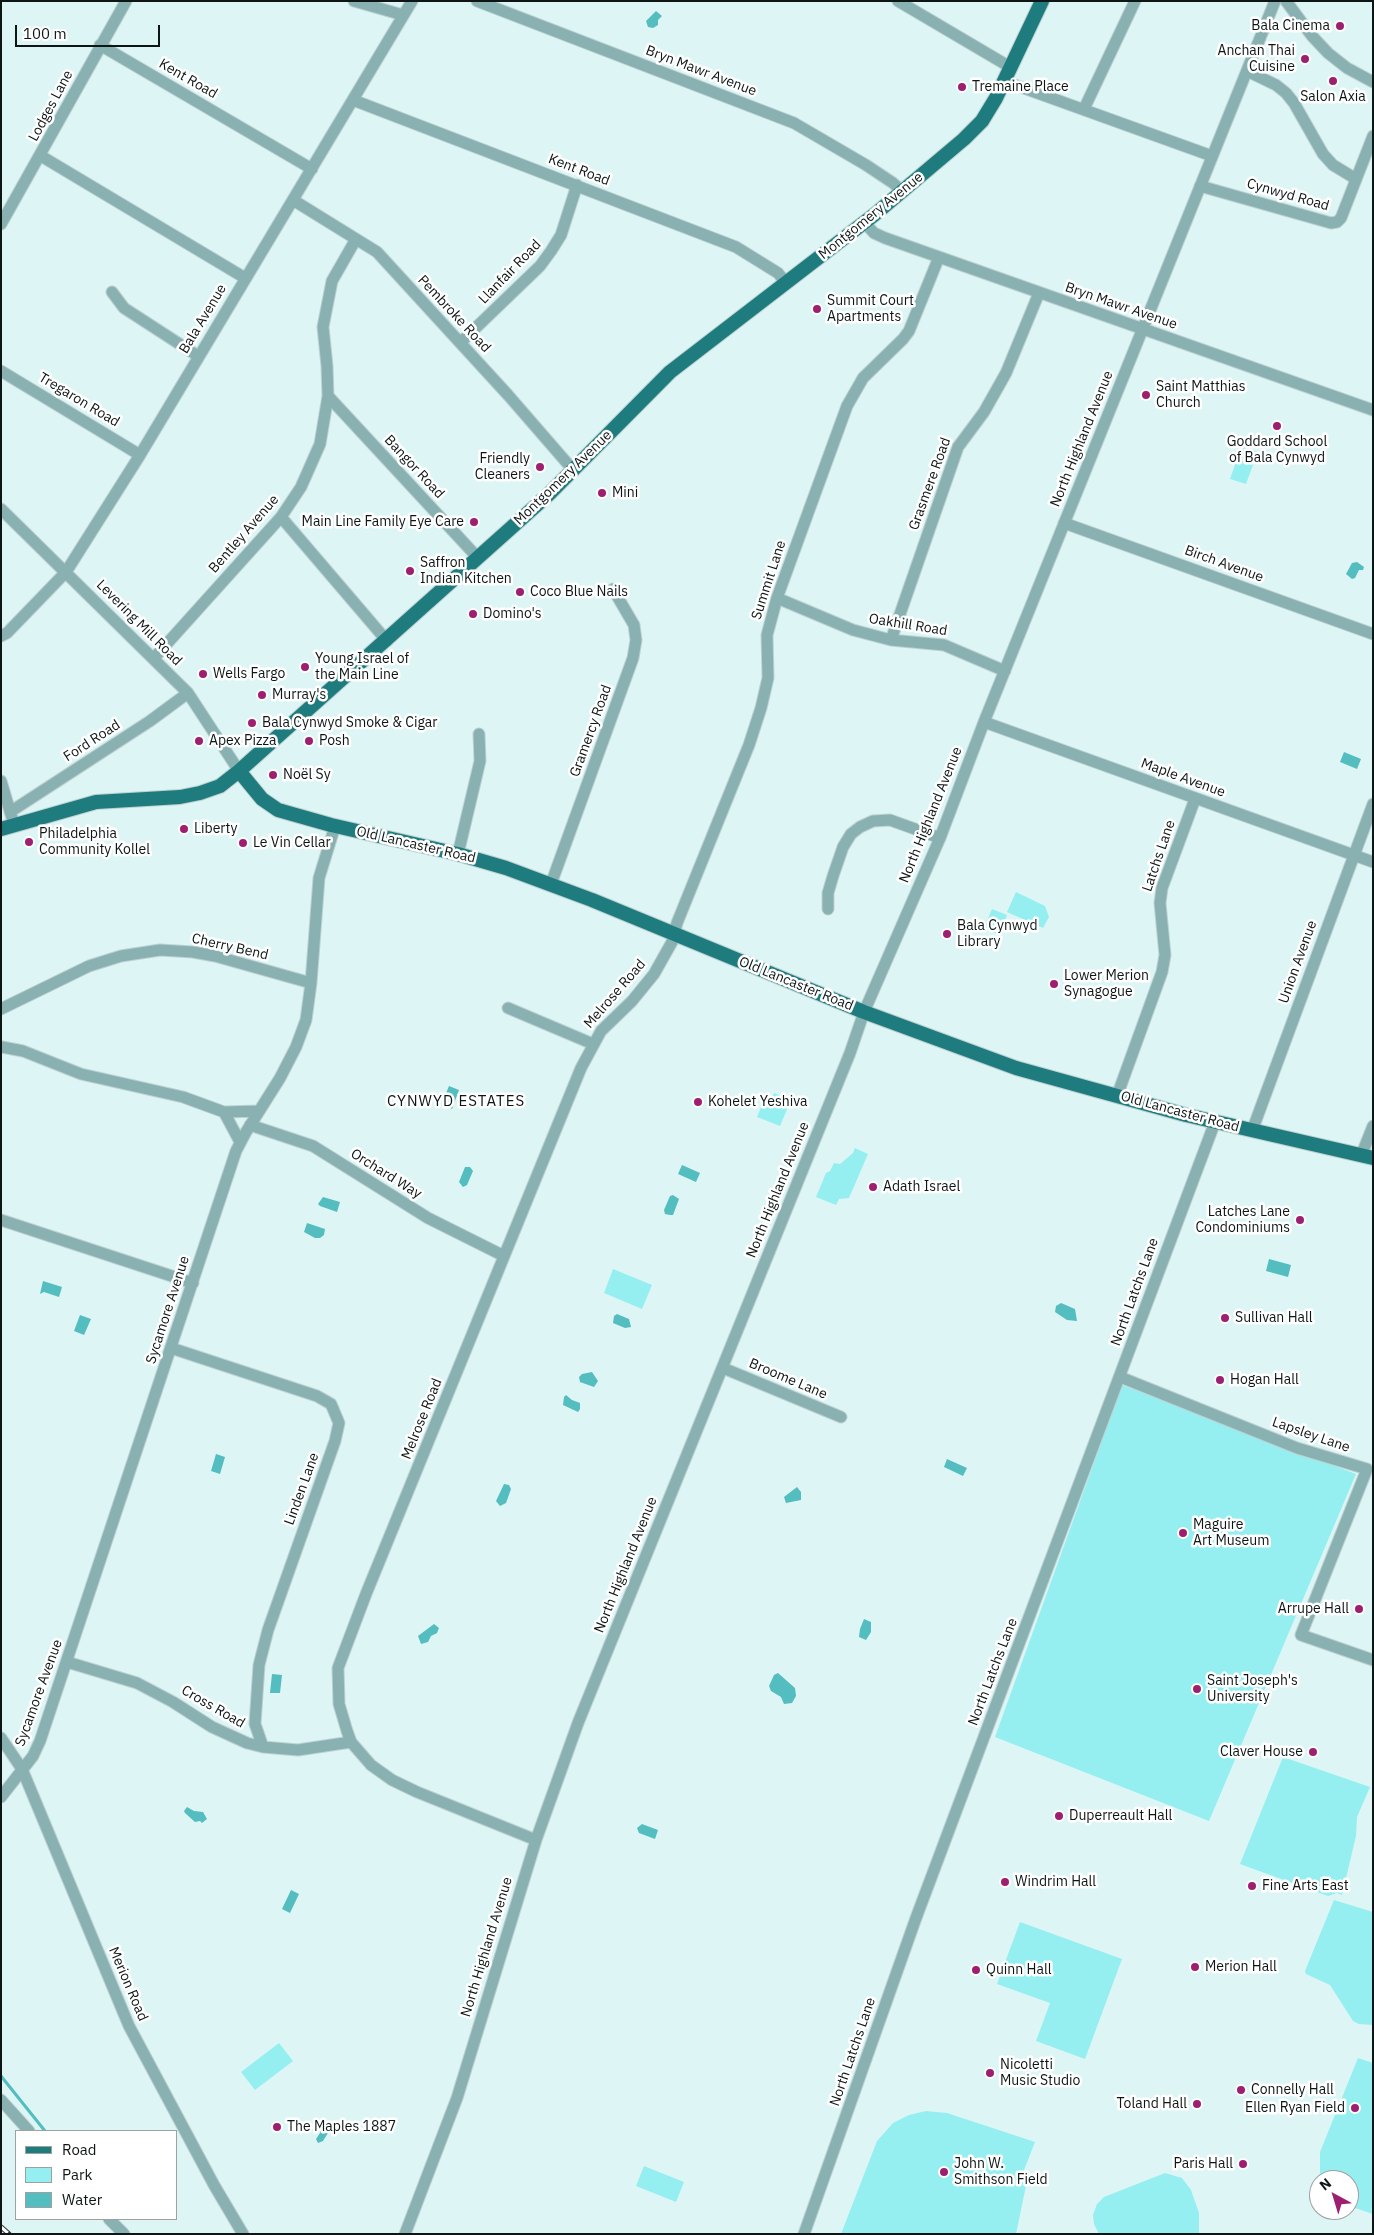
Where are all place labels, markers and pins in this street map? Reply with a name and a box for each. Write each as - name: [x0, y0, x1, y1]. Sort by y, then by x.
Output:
- place label: Bala Cinema: [1251, 18, 1330, 34]
- marker: Bala Cinema: [1334, 20, 1346, 32]
- place label: Anchan Thai Cuisine: [1217, 43, 1295, 75]
- marker: Anchan Thai Cuisine: [1299, 53, 1311, 65]
- marker: Salon Axia: [1327, 75, 1339, 87]
- place label: Tremaine Place: [972, 79, 1069, 95]
- marker: Tremaine Place: [956, 81, 968, 93]
- place label: Salon Axia: [1300, 89, 1366, 105]
- place label: Summit Court Apartments: [827, 293, 914, 326]
- marker: Summit Court Apartments: [811, 303, 823, 315]
- place label: Saint Matthias Church: [1156, 379, 1246, 412]
- marker: Saint Matthias Church: [1140, 389, 1152, 401]
- marker: Goddard School of Bala Cynwyd: [1271, 420, 1283, 432]
- place label: Goddard School of Bala Cynwyd: [1227, 434, 1327, 467]
- place label: Friendly Cleaners: [475, 451, 530, 484]
- marker: Friendly Cleaners: [534, 461, 546, 473]
- place label: Mini: [612, 485, 638, 501]
- marker: Mini: [596, 487, 608, 499]
- place label: Main Line Family Eye Care: [302, 514, 464, 530]
- marker: Main Line Family Eye Care: [468, 516, 480, 528]
- place label: Saffron Indian Kitchen: [420, 555, 512, 588]
- marker: Saffron Indian Kitchen: [404, 565, 416, 577]
- place label: Coco Blue Nails: [530, 584, 628, 600]
- marker: Coco Blue Nails: [514, 586, 526, 598]
- place label: Domino's: [483, 606, 542, 622]
- marker: Domino's: [467, 608, 479, 620]
- place label: Young Israel of the Main Line: [315, 651, 409, 684]
- marker: Young Israel of the Main Line: [299, 661, 311, 673]
- place label: Wells Fargo: [213, 666, 285, 682]
- marker: Wells Fargo: [197, 668, 209, 680]
- place label: Murray's: [272, 687, 326, 703]
- marker: Murray's: [256, 689, 268, 701]
- place label: Bala Cynwyd Smoke & Cigar: [262, 715, 437, 731]
- marker: Bala Cynwyd Smoke & Cigar: [246, 717, 258, 729]
- place label: Apex Pizza: [209, 733, 276, 749]
- place label: Posh: [319, 733, 350, 749]
- marker: Apex Pizza: [193, 735, 205, 747]
- marker: Posh: [303, 735, 315, 747]
- place label: Noël Sy: [283, 767, 331, 783]
- marker: Noël Sy: [267, 769, 279, 781]
- place label: Liberty: [194, 821, 237, 837]
- marker: Liberty: [178, 823, 190, 835]
- place label: Philadelphia Community Kollel: [39, 826, 150, 859]
- place label: Le Vin Cellar: [253, 835, 331, 851]
- marker: Philadelphia Community Kollel: [23, 836, 35, 848]
- marker: Le Vin Cellar: [237, 837, 249, 849]
- place label: Bala Cynwyd Library: [957, 918, 1038, 950]
- marker: Bala Cynwyd Library: [941, 928, 953, 940]
- place label: Lower Merion Synagogue: [1064, 968, 1149, 1000]
- marker: Lower Merion Synagogue: [1048, 978, 1060, 990]
- place label: Kohelet Yeshiva: [708, 1094, 808, 1110]
- marker: Kohelet Yeshiva: [692, 1096, 704, 1108]
- place label: Adath Israel: [883, 1179, 960, 1195]
- marker: Adath Israel: [867, 1181, 879, 1193]
- place label: Latches Lane Condominiums: [1195, 1204, 1290, 1236]
- marker: Latches Lane Condominiums: [1294, 1214, 1306, 1226]
- place label: Sullivan Hall: [1235, 1310, 1313, 1326]
- marker: Sullivan Hall: [1219, 1312, 1231, 1324]
- place label: Hogan Hall: [1230, 1372, 1299, 1388]
- marker: Hogan Hall: [1214, 1374, 1226, 1386]
- place label: Maguire Art Museum: [1193, 1517, 1269, 1550]
- marker: Maguire Art Museum: [1177, 1527, 1189, 1539]
- place label: Arrupe Hall: [1278, 1601, 1349, 1617]
- marker: Arrupe Hall: [1353, 1603, 1365, 1615]
- place label: Saint Joseph's University: [1207, 1673, 1298, 1705]
- marker: Saint Joseph's University: [1191, 1683, 1203, 1695]
- place label: Claver House: [1220, 1744, 1303, 1760]
- marker: Claver House: [1307, 1746, 1319, 1758]
- place label: Duperreault Hall: [1069, 1808, 1172, 1824]
- marker: Duperreault Hall: [1053, 1810, 1065, 1822]
- place label: Windrim Hall: [1015, 1874, 1096, 1890]
- marker: Windrim Hall: [999, 1876, 1011, 1888]
- place label: Fine Arts East: [1262, 1878, 1349, 1894]
- marker: Fine Arts East: [1246, 1880, 1258, 1892]
- place label: Merion Hall: [1205, 1959, 1277, 1975]
- marker: Merion Hall: [1189, 1961, 1201, 1973]
- place label: Quinn Hall: [986, 1962, 1051, 1978]
- marker: Quinn Hall: [970, 1964, 982, 1976]
- place label: Nicoletti Music Studio: [1000, 2057, 1080, 2090]
- marker: Nicoletti Music Studio: [984, 2067, 996, 2079]
- place label: Connelly Hall: [1251, 2082, 1334, 2098]
- marker: Connelly Hall: [1235, 2084, 1247, 2096]
- place label: Toland Hall: [1116, 2096, 1187, 2112]
- marker: Toland Hall: [1191, 2098, 1203, 2110]
- place label: Ellen Ryan Field: [1245, 2100, 1345, 2116]
- marker: Ellen Ryan Field: [1349, 2102, 1361, 2114]
- place label: The Maples 1887: [287, 2119, 396, 2135]
- marker: The Maples 1887: [271, 2121, 283, 2133]
- place label: John W. Smithson Field: [954, 2156, 1048, 2188]
- place label: Paris Hall: [1174, 2156, 1233, 2172]
- marker: Paris Hall: [1237, 2158, 1249, 2170]
- marker: John W. Smithson Field: [938, 2166, 950, 2178]

